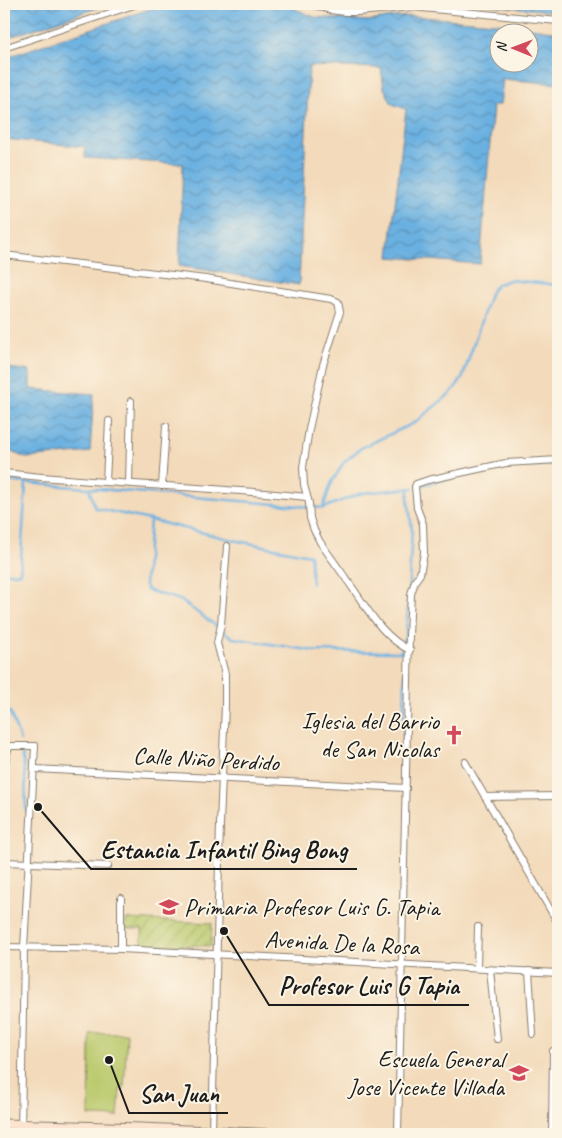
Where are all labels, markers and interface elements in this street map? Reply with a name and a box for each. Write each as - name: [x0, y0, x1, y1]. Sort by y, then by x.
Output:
- north arrow: [490, 22, 540, 72]
- text: N: [493, 41, 510, 52]
- place label: Iglesia del Barrio de San Nicolas: [302, 706, 441, 764]
- church icon: Iglesia del Barrio de San Nicolas: [443, 724, 465, 746]
- street label: Calle Niño Perdido: [132, 740, 281, 778]
- callout: Estancia Infantil Bing Bong: [91, 829, 357, 869]
- text: Estancia Infantil Bing Bong: [101, 834, 349, 866]
- place label: Primaria Profesor Luis G. Tapia: [184, 892, 441, 922]
- school or university icon: Primaria Profesor Luis G. Tapia: [158, 896, 180, 918]
- street label: Avenida De la Rosa: [264, 924, 421, 962]
- callout: Profesor Luis G Tapia: [269, 965, 469, 1005]
- text: Profesor Luis G Tapia: [279, 970, 461, 1002]
- place label: Escuela General Jose Vicente Villada: [347, 1044, 508, 1102]
- school or university icon: Escuela General Jose Vicente Villada: [508, 1062, 530, 1084]
- callout: San Juan: [129, 1073, 228, 1113]
- text: San Juan: [139, 1078, 219, 1110]

